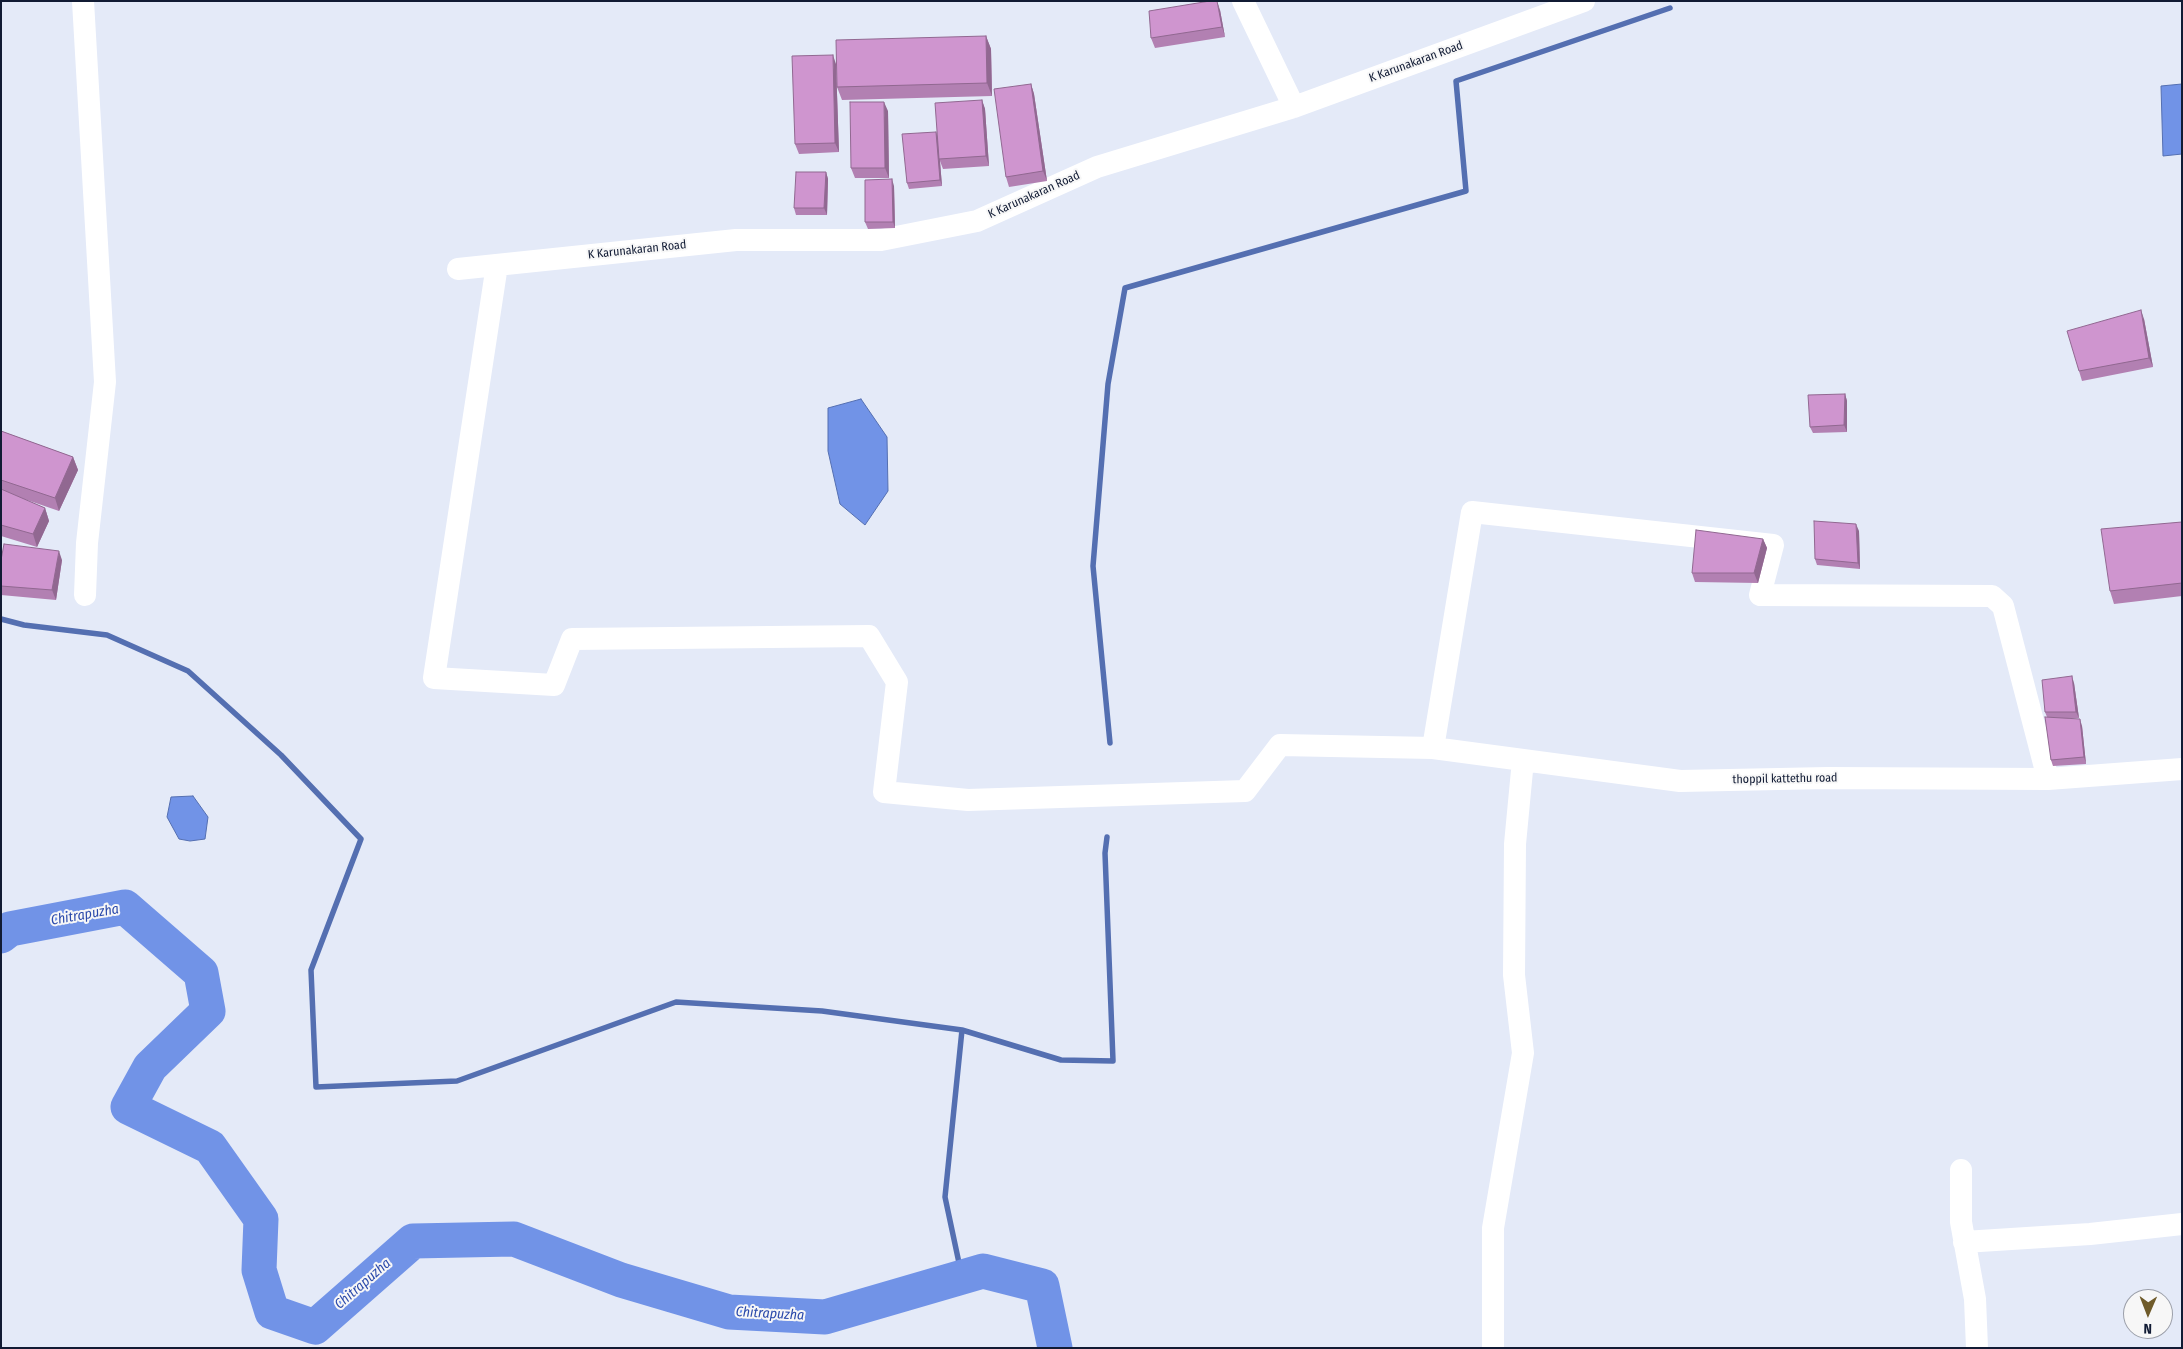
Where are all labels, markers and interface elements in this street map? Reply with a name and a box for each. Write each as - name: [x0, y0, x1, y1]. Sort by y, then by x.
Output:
- street label: K Karunakaran Road: [1367, 38, 1465, 86]
- street label: K Karunakaran Road: [986, 168, 1082, 222]
- street label: K Karunakaran Road: [587, 238, 687, 262]
- street label: thoppil kattethu road: [1732, 771, 1838, 787]
- water label: Chitrapuzha: [50, 901, 120, 929]
- water label: Chitrapuzha: [332, 1255, 394, 1313]
- north arrow: [2123, 1289, 2173, 1339]
- water label: Chitrapuzha: [735, 1304, 805, 1324]
- text: N: [2143, 1320, 2152, 1337]

